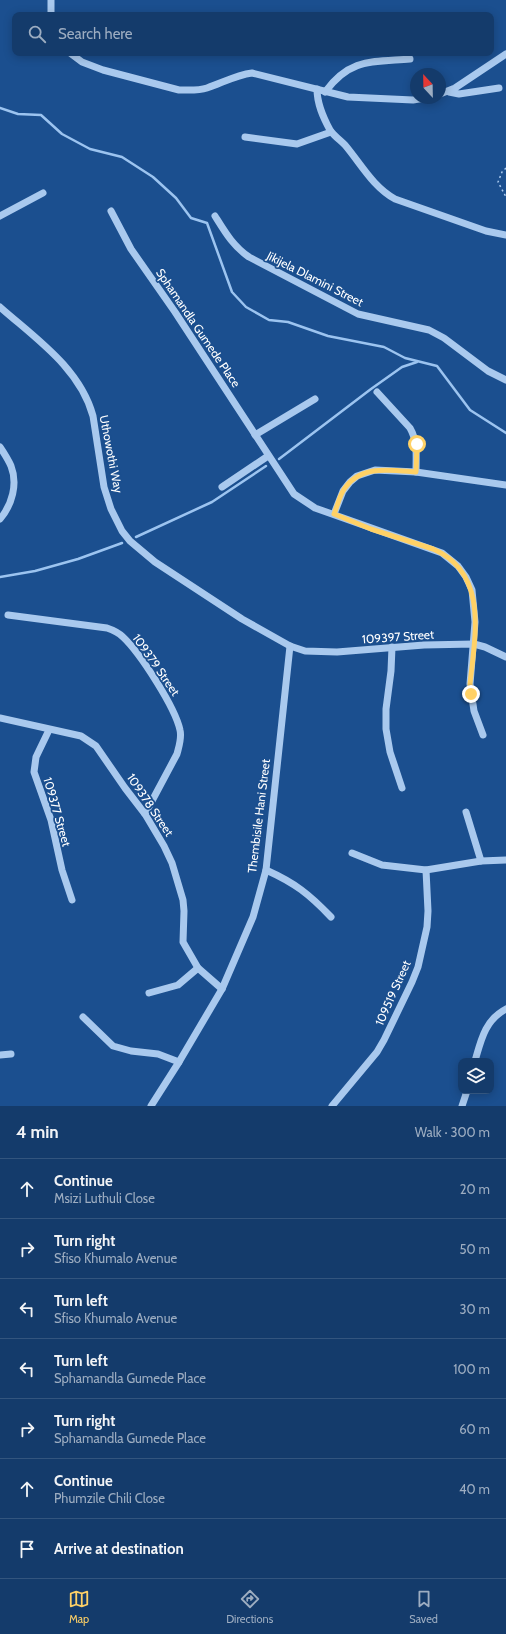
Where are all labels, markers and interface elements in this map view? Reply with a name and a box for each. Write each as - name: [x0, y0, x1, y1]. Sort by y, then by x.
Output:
- search box: [12, 12, 494, 56]
- icon: search: [26, 23, 48, 45]
- text: Search here: [58, 25, 133, 43]
- north arrow: [410, 68, 446, 104]
- street label: Jikijela Dlamini Street: [263, 247, 366, 309]
- street label: Sphamandla Gumede Place: [153, 265, 244, 390]
- street label: Uthowothi Way: [97, 414, 126, 494]
- route start: [408, 435, 426, 453]
- street label: 109397 Street: [362, 627, 434, 646]
- street label: 109379 Street: [130, 631, 183, 699]
- route end: [462, 685, 480, 703]
- street label: Thembisile Hani Street: [244, 758, 273, 874]
- street label: 109378 Street: [124, 770, 177, 839]
- street label: 109377 Street: [40, 776, 75, 848]
- street label: 109519 Street: [371, 958, 414, 1028]
- map controls: [458, 1058, 494, 1094]
- button: layers: [458, 1058, 494, 1094]
- text: 4 min: [16, 1122, 59, 1142]
- text: Walk · 300 m: [415, 1124, 490, 1140]
- text: Continue: [54, 1172, 113, 1190]
- icon: ahead: [16, 1178, 38, 1200]
- text: 20 m: [460, 1181, 490, 1197]
- text: Msizi Luthuli Close: [54, 1190, 155, 1206]
- text: Turn right: [54, 1232, 115, 1250]
- icon: right: [16, 1238, 38, 1260]
- text: 50 m: [460, 1241, 490, 1257]
- text: Sfiso Khumalo Avenue: [54, 1250, 177, 1266]
- text: Turn left: [54, 1292, 108, 1310]
- icon: left: [16, 1298, 38, 1320]
- text: 30 m: [460, 1301, 490, 1317]
- text: Sfiso Khumalo Avenue: [54, 1310, 177, 1326]
- text: Turn left: [54, 1352, 108, 1370]
- icon: left: [16, 1358, 38, 1380]
- text: 100 m: [453, 1361, 490, 1377]
- text: Sphamandla Gumede Place: [54, 1370, 206, 1386]
- text: Turn right: [54, 1412, 115, 1430]
- icon: right: [16, 1418, 38, 1440]
- text: 60 m: [459, 1421, 490, 1437]
- text: Sphamandla Gumede Place: [54, 1430, 206, 1446]
- text: Continue: [54, 1472, 113, 1490]
- icon: ahead: [16, 1478, 38, 1500]
- text: 40 m: [459, 1481, 490, 1497]
- text: Phumzile Chili Close: [54, 1490, 165, 1506]
- icon: arrive: [16, 1538, 38, 1560]
- text: Arrive at destination: [54, 1540, 184, 1558]
- tab: Map: [68, 1588, 90, 1626]
- tab: Directions: [226, 1588, 273, 1626]
- tab: Saved: [409, 1588, 438, 1626]

